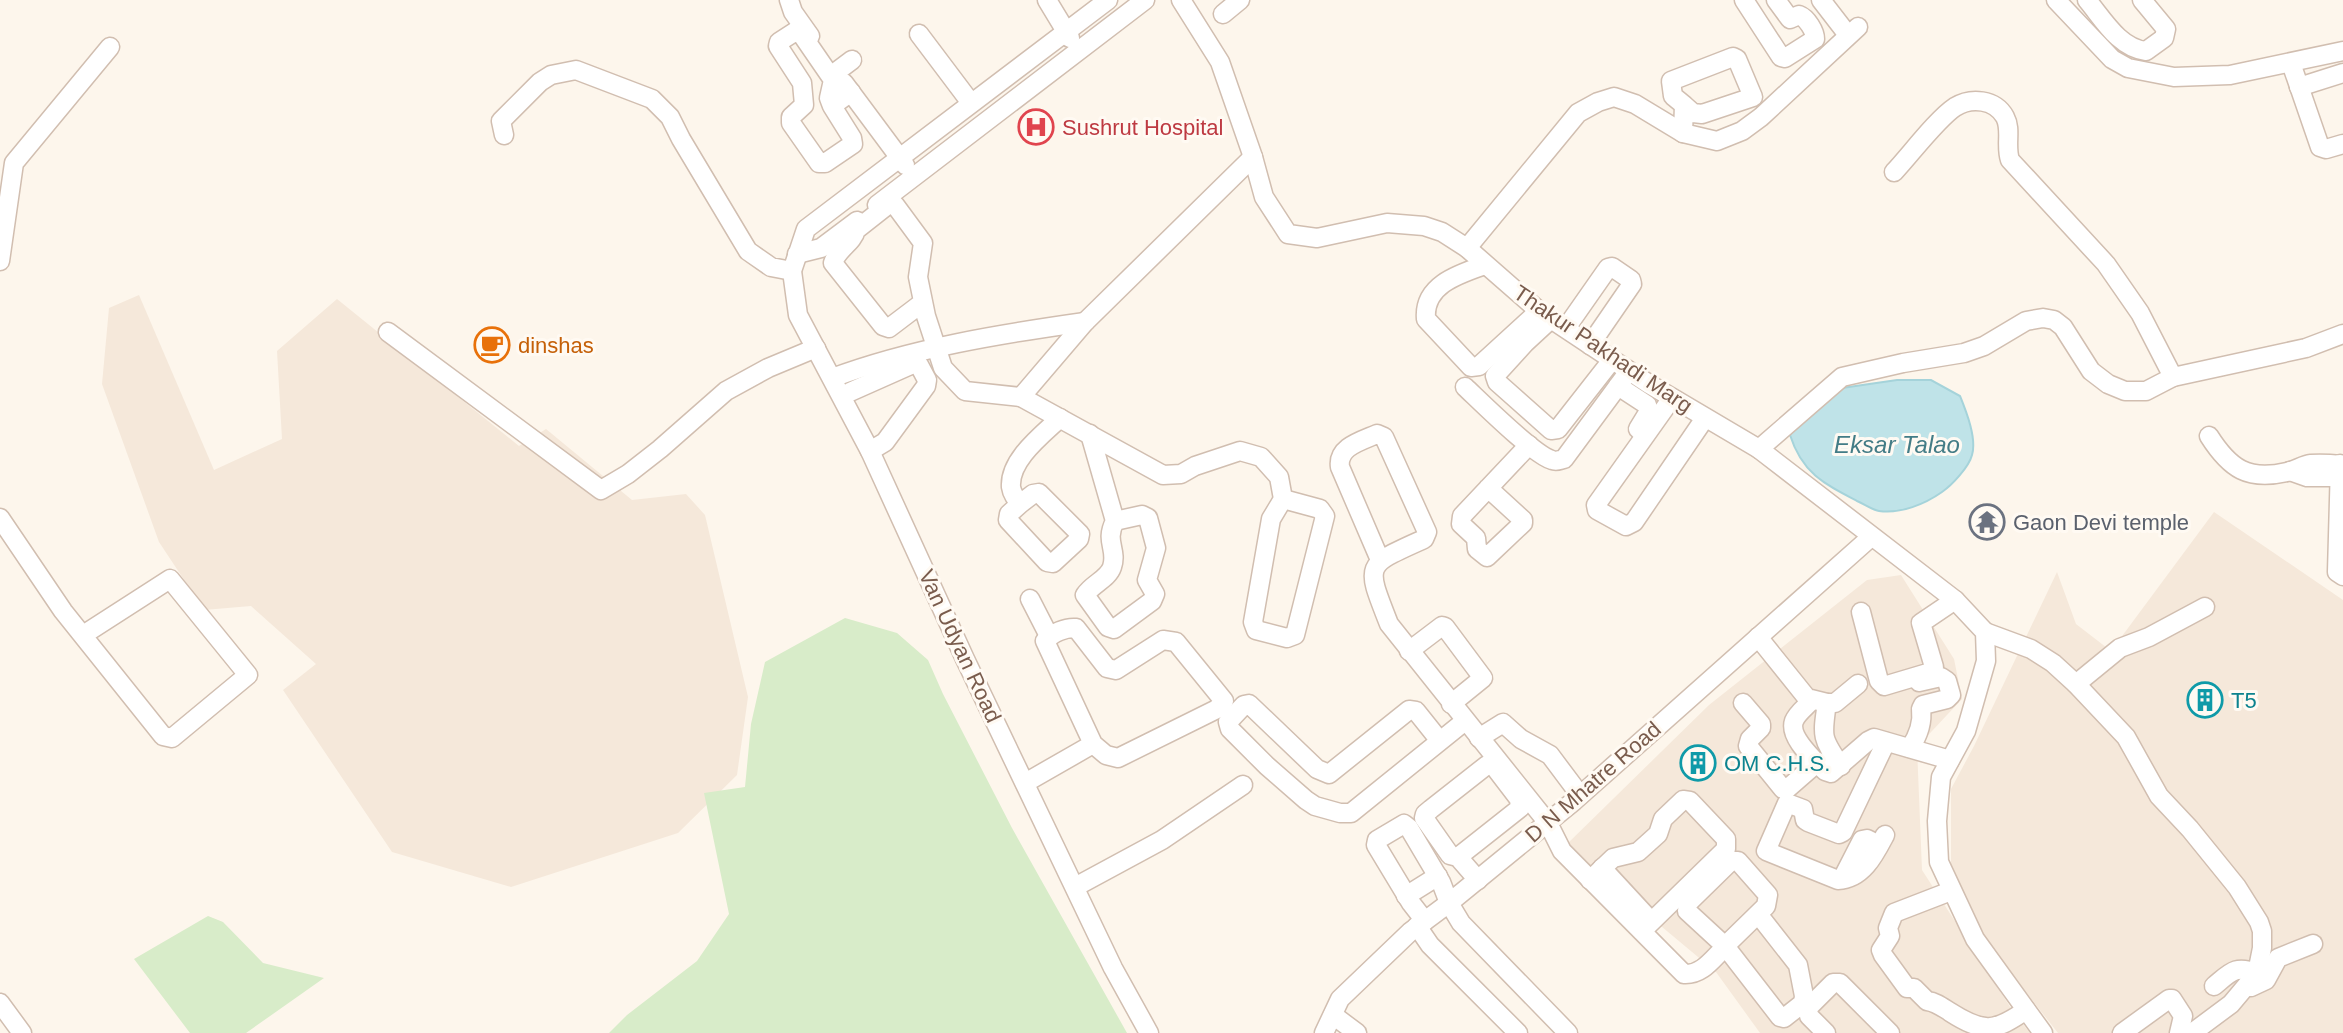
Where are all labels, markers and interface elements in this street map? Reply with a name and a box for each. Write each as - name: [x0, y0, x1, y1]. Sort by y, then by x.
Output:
- hospital icon: Sushrut Hospital: [1017, 108, 1055, 146]
- place label: Sushrut Hospital: [1062, 115, 1223, 140]
- street label: Thakur Pakhadi Marg: [1509, 280, 1697, 418]
- cafe icon: dinshas: [473, 326, 511, 364]
- place label: dinshas: [518, 333, 594, 358]
- water label: Eksar Talao: [1834, 431, 1960, 458]
- temple icon: Gaon Devi temple: [1968, 503, 2006, 541]
- place label: Gaon Devi temple: [2013, 510, 2189, 535]
- street label: Van Udyan Road: [914, 566, 1006, 726]
- building icon: T5: [2186, 681, 2224, 719]
- place label: T5: [2231, 688, 2257, 713]
- street label: D N Mhatre Road: [1520, 716, 1666, 848]
- building icon: OM C.H.S.: [1679, 744, 1717, 782]
- place label: OM C.H.S.: [1724, 751, 1830, 776]

